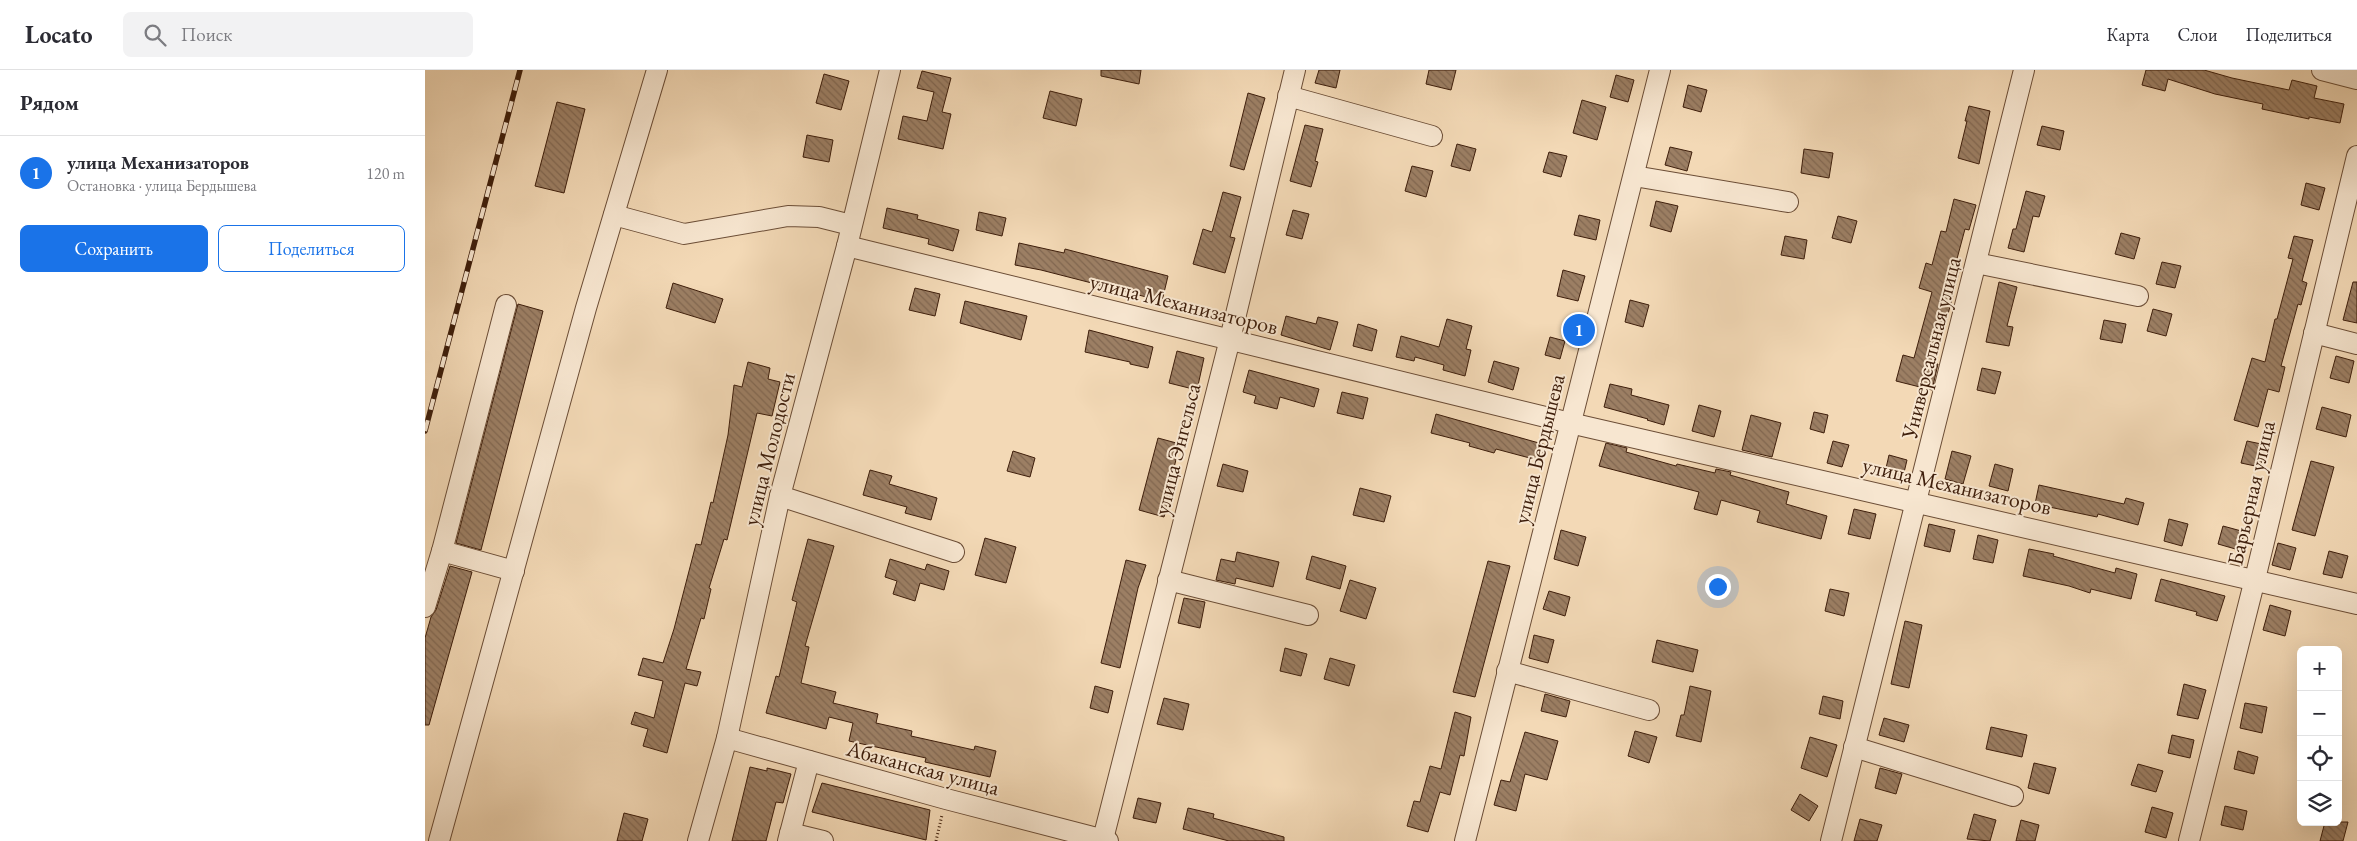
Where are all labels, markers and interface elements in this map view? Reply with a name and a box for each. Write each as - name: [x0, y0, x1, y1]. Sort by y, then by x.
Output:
- search box: [123, 12, 473, 57]
- text: Locato: [25, 19, 93, 50]
- icon: search: [141, 21, 169, 49]
- text: Поиск: [181, 22, 232, 47]
- text: Карта: [2107, 23, 2150, 46]
- text: Слои: [2178, 23, 2217, 46]
- text: Поделиться: [2245, 23, 2332, 46]
- text: Рядом: [20, 89, 79, 116]
- text: улица Механизаторов: [67, 150, 249, 175]
- text: 1: [32, 163, 40, 184]
- text: 120 m: [366, 163, 405, 184]
- text: Остановка · улица Бердышева: [67, 175, 257, 196]
- button: Сохранить: [20, 225, 208, 272]
- button: Поделиться: [218, 225, 405, 272]
- street label: Универсальная улица: [1894, 254, 1968, 443]
- street label: улица Механизаторов: [1087, 267, 1281, 341]
- pin: 1: [1563, 311, 1595, 349]
- street label: улица Молодости: [736, 369, 802, 529]
- street label: улица Бердышева: [1506, 371, 1572, 527]
- street label: улица Энгельса: [1147, 380, 1207, 518]
- street label: Барьерная улица: [2220, 417, 2282, 568]
- street label: улица Механизаторов: [1860, 450, 2054, 522]
- your location: [1705, 574, 1731, 600]
- map controls: [2297, 646, 2342, 826]
- button: +: [2297, 646, 2342, 691]
- button: −: [2297, 691, 2342, 736]
- street label: Абаканская улица: [842, 733, 1003, 802]
- button: locate: [2297, 736, 2342, 781]
- button: layers: [2297, 781, 2342, 826]

